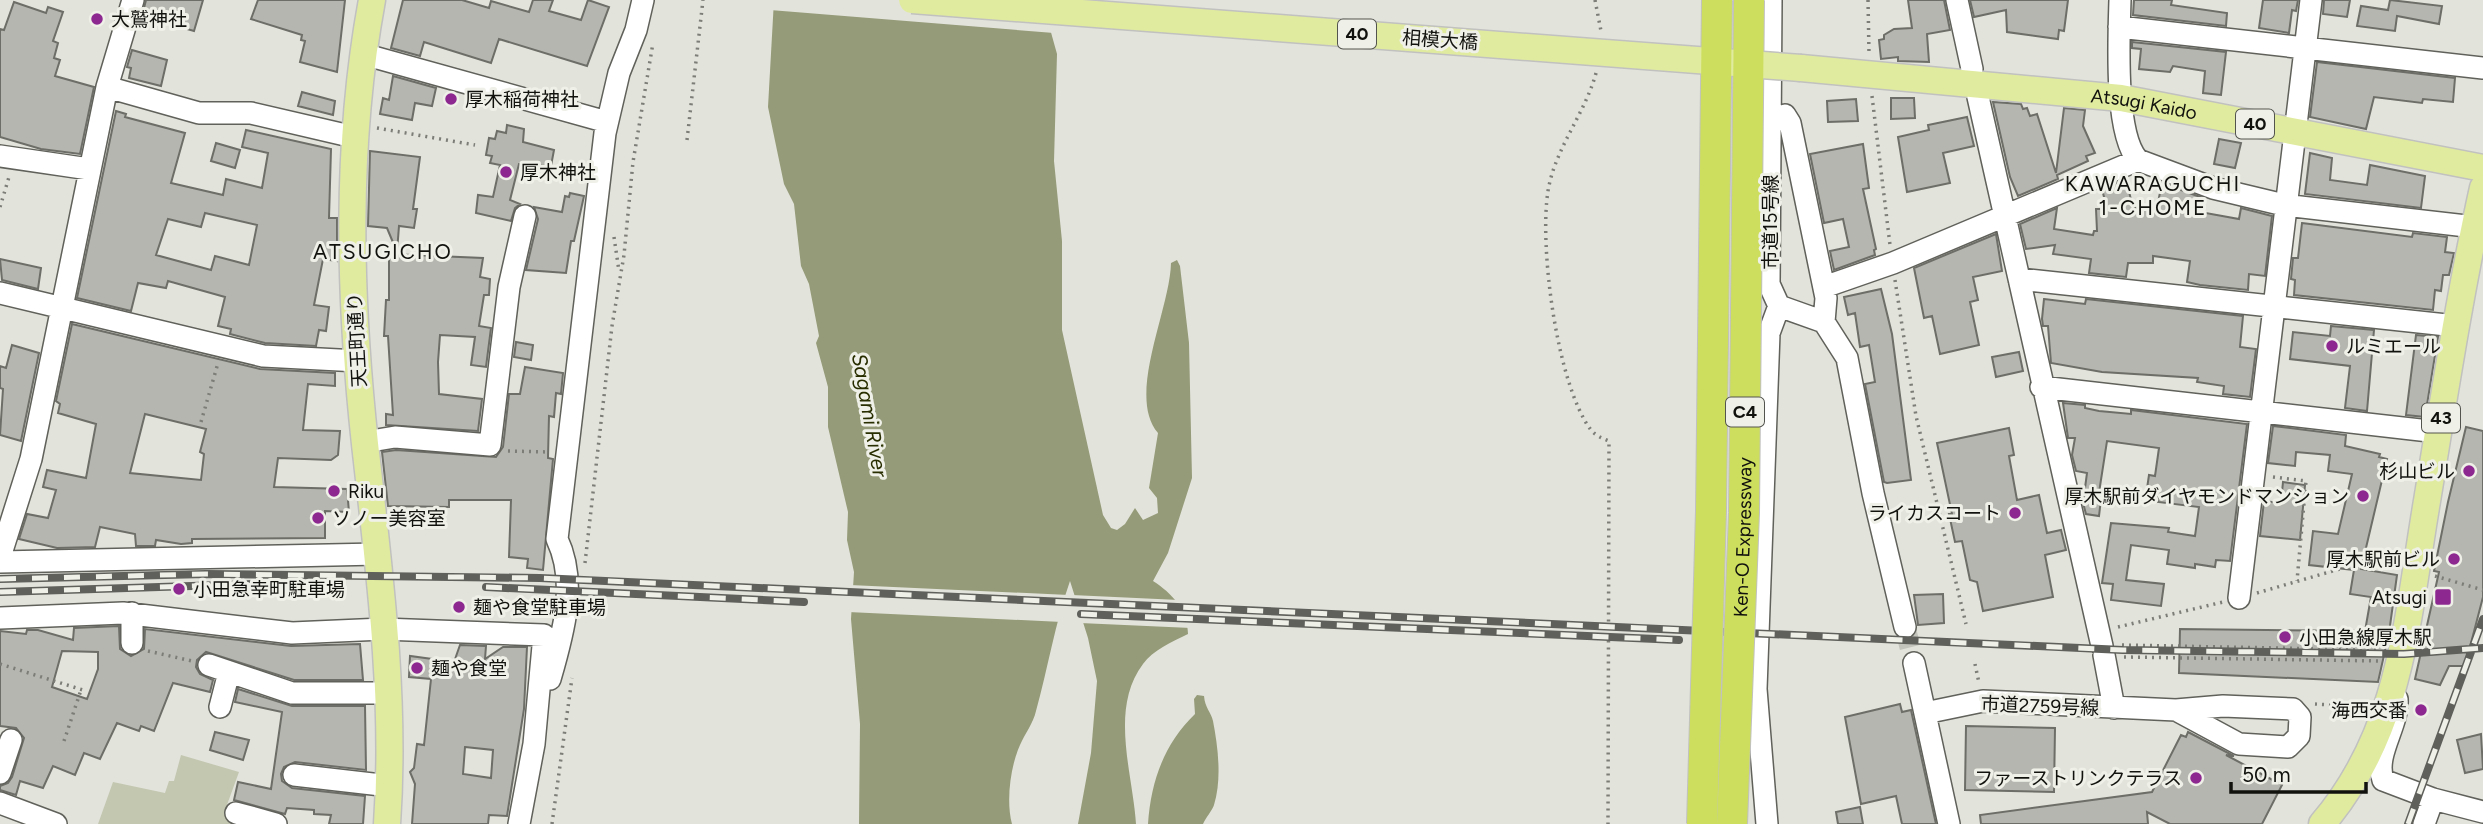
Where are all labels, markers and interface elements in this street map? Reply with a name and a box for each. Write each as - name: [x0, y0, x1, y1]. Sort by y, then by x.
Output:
- place label: 大鷲神社: [111, 8, 187, 31]
- marker: 大鷲神社: [89, 11, 105, 27]
- road number: 40: [1338, 19, 1376, 48]
- street label: 相模大橋: [1401, 26, 1479, 54]
- street label: Atsugi Kaido: [2090, 84, 2199, 124]
- place label: 厚木稲荷神社: [465, 88, 579, 111]
- marker: 厚木稲荷神社: [443, 91, 459, 107]
- road number: 40: [2236, 110, 2274, 139]
- place label: 厚木神社: [520, 161, 596, 184]
- marker: 厚木神社: [498, 164, 514, 180]
- district label: KAWARAGUCHI 1-CHOME: [2065, 171, 2241, 220]
- street label: 市道15号線: [1759, 175, 1782, 269]
- district label: ATSUGICHO: [313, 239, 453, 264]
- street label: 天王町通り: [343, 292, 371, 388]
- place label: ルミエール: [2346, 335, 2441, 358]
- marker: ルミエール: [2324, 338, 2340, 354]
- water label: Sagami River: [847, 351, 893, 480]
- road number: C4: [1726, 398, 1764, 426]
- road number: 43: [2422, 404, 2460, 432]
- street label: Ken-O Expressway: [1728, 457, 1756, 618]
- place label: 杉山ビル: [2379, 460, 2455, 483]
- marker: 杉山ビル: [2461, 463, 2477, 479]
- place label: Riku: [348, 480, 384, 503]
- marker: Riku: [326, 483, 342, 499]
- place label: 厚木駅前ダイヤモンドマンション: [2065, 485, 2349, 508]
- marker: 厚木駅前ダイヤモンドマンション: [2355, 488, 2371, 504]
- place label: ライカスコート: [1868, 502, 2001, 525]
- marker: ライカスコート: [2007, 505, 2023, 521]
- place label: ソノー美容室: [332, 507, 445, 530]
- marker: ソノー美容室: [310, 510, 326, 526]
- place label: 厚木駅前ビル: [2326, 548, 2440, 571]
- marker: 厚木駅前ビル: [2446, 551, 2462, 567]
- place label: 小田急幸町駐車場: [193, 578, 345, 601]
- marker: 小田急幸町駐車場: [171, 581, 187, 597]
- place label: Atsugi: [2372, 586, 2427, 609]
- marker: Atsugi: [2433, 587, 2453, 607]
- place label: 麺や食堂駐車場: [473, 596, 606, 619]
- marker: 麺や食堂駐車場: [451, 599, 467, 615]
- place label: 小田急線厚木駅: [2299, 626, 2432, 649]
- marker: 小田急線厚木駅: [2277, 629, 2293, 645]
- place label: 麺や食堂: [431, 657, 507, 680]
- marker: 麺や食堂: [409, 660, 425, 676]
- street label: 市道2759号線: [1980, 692, 2100, 720]
- place label: 海西交番: [2331, 699, 2407, 722]
- marker: 海西交番: [2413, 702, 2429, 718]
- scale bar: [2231, 750, 2366, 794]
- text: 50 m: [2242, 762, 2291, 787]
- place label: ファーストリンクテラス: [1974, 767, 2182, 790]
- marker: ファーストリンクテラス: [2188, 770, 2204, 786]

